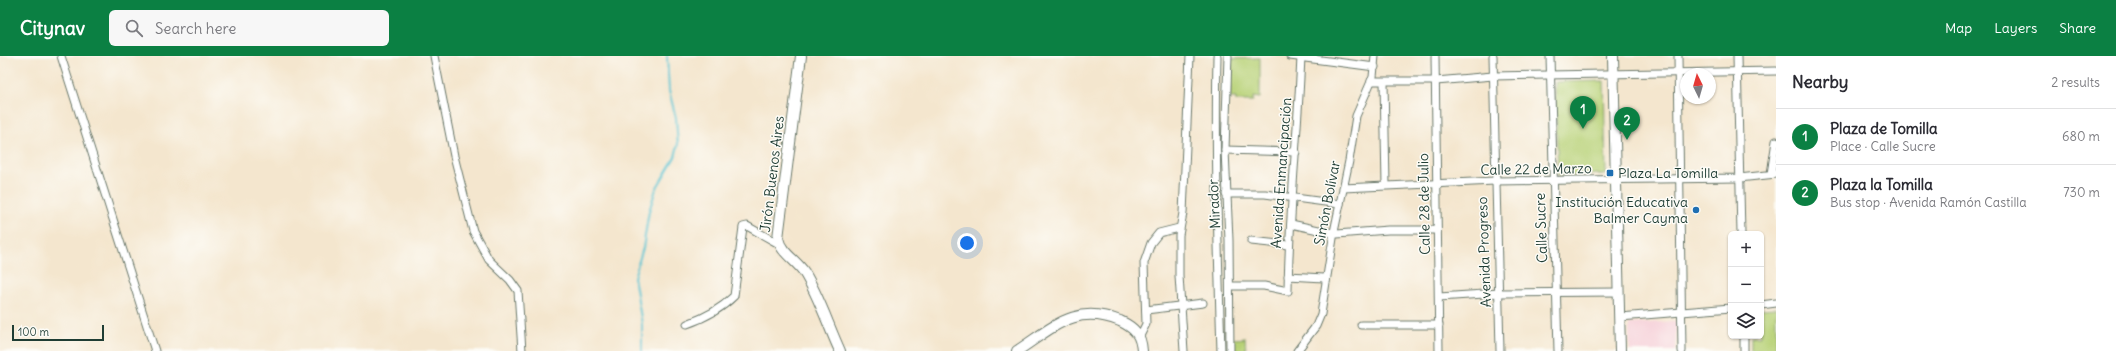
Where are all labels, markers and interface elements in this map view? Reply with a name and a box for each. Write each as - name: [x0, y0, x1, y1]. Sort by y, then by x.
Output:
- search box: [109, 10, 389, 46]
- text: Citynav: [20, 16, 85, 40]
- icon: search: [123, 17, 145, 39]
- text: Search here: [155, 19, 236, 38]
- text: Map: [1945, 19, 1972, 37]
- text: Layers: [1994, 19, 2037, 37]
- text: Share: [2059, 19, 2096, 37]
- north arrow: [1680, 68, 1716, 104]
- text: Nearby: [1792, 71, 1848, 93]
- text: 2 results: [2051, 74, 2100, 91]
- pin: 1: [1570, 96, 1596, 129]
- street label: Avenida Enmancipación: [1267, 97, 1295, 249]
- pin: 2: [1614, 107, 1640, 140]
- street label: Jirón Buenos Aires: [756, 115, 788, 233]
- text: Plaza de Tomilla: [1830, 119, 1938, 138]
- text: 1: [1802, 128, 1808, 145]
- text: 680 m: [2062, 128, 2100, 145]
- text: Place · Calle Sucre: [1830, 138, 1936, 155]
- street label: Calle 28 de Julio: [1414, 153, 1434, 255]
- street label: Simón Bolívar: [1310, 159, 1344, 247]
- street label: Calle 22 de Marzo: [1480, 159, 1592, 179]
- place label: Plaza La Tomilla: [1618, 164, 1718, 182]
- marker: Plaza La Tomilla: [1605, 168, 1615, 178]
- text: Plaza la Tomilla: [1830, 175, 1933, 194]
- street label: Mirador: [1204, 178, 1224, 229]
- text: 2: [1801, 184, 1809, 201]
- text: 730 m: [2063, 184, 2100, 201]
- street label: Calle Sucre: [1531, 193, 1551, 263]
- place label: Institución Educativa Balmer Cayma: [1555, 193, 1688, 227]
- text: Bus stop · Avenida Ramón Castilla: [1830, 194, 2027, 211]
- street label: Avenida Progreso: [1473, 196, 1495, 308]
- marker: Institución Educativa Balmer Cayma: [1691, 205, 1701, 215]
- map controls: [1728, 231, 1764, 339]
- button: +: [1728, 231, 1764, 267]
- your location: [957, 233, 977, 253]
- button: −: [1728, 267, 1764, 303]
- button: layers: [1728, 303, 1764, 339]
- scale bar: [12, 323, 104, 342]
- text: 100 m: [18, 325, 49, 339]

